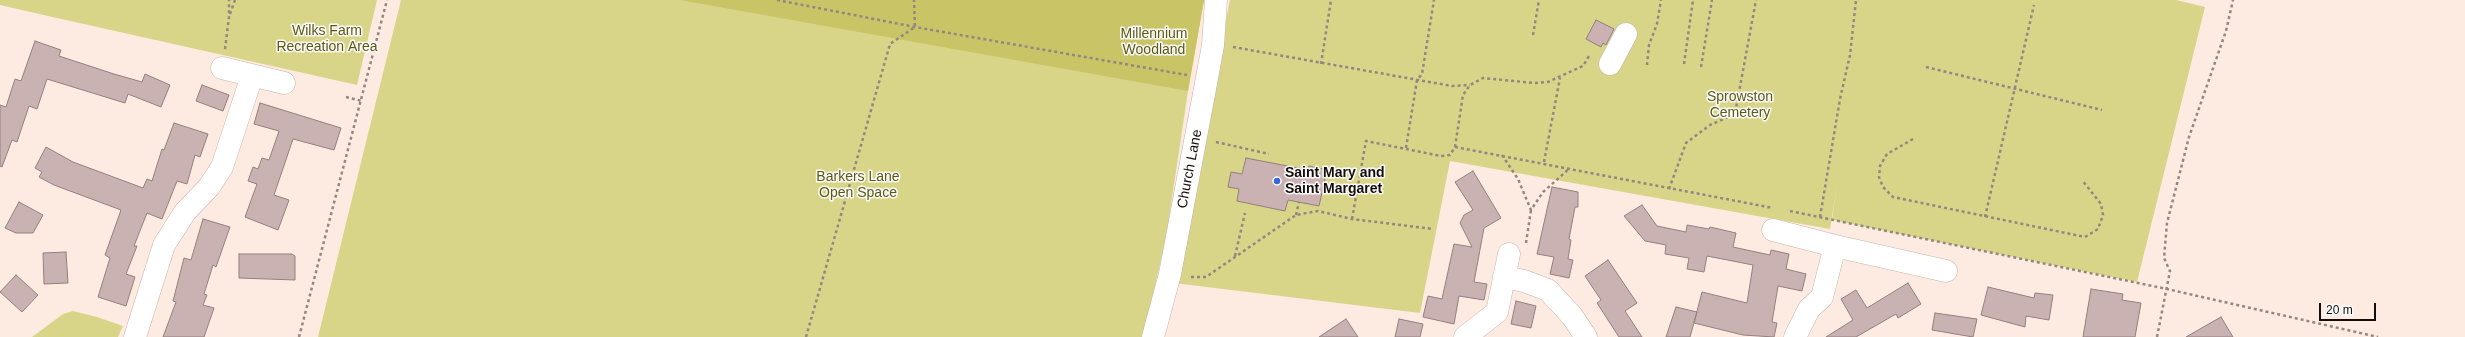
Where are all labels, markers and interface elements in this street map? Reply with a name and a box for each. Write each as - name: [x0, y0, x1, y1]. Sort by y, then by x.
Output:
- park label: Wilks Farm Recreation Area: [276, 23, 378, 56]
- park label: Millennium Woodland: [1121, 26, 1187, 58]
- park label: Sprowston Cemetery: [1707, 89, 1773, 122]
- street label: Church Lane: [1174, 128, 1206, 210]
- place label: Saint Mary and Saint Margaret: [1285, 165, 1385, 198]
- park label: Barkers Lane Open Space: [816, 169, 900, 202]
- marker: Saint Mary and Saint Margaret: [1272, 176, 1282, 186]
- scale bar: [2321, 295, 2378, 321]
- text: 20 m: [2326, 303, 2353, 317]

